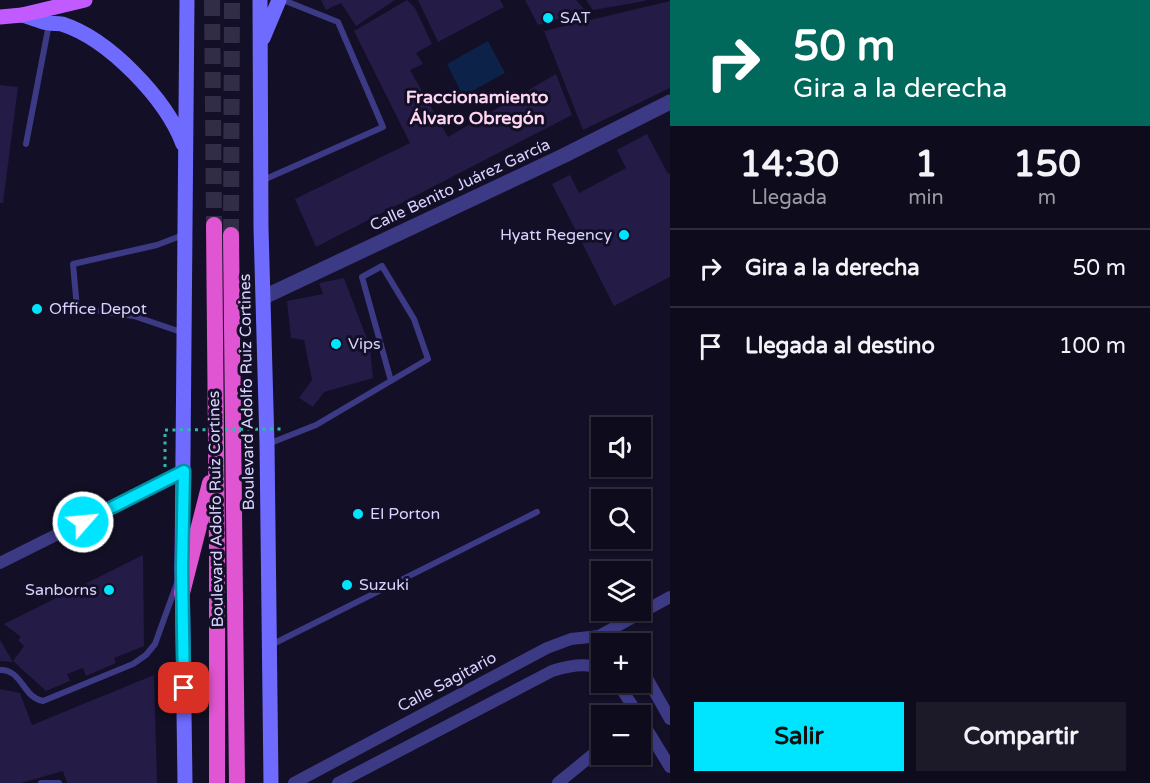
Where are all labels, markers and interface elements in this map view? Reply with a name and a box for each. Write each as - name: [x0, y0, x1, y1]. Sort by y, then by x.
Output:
- place label: SAT: [560, 8, 591, 28]
- marker: SAT: [541, 11, 555, 25]
- text: 50 m: [793, 21, 895, 72]
- icon: right: [694, 24, 772, 102]
- text: Gira a la derecha: [793, 72, 1007, 105]
- district label: Fraccionamiento Álvaro Obregón: [406, 86, 548, 129]
- street label: Calle Benito Juárez García: [367, 134, 553, 236]
- text: 14:30: [739, 143, 839, 186]
- text: 1: [915, 143, 937, 186]
- text: 150: [1013, 143, 1081, 186]
- text: Llegada: [751, 186, 827, 210]
- text: min: [908, 186, 944, 210]
- text: m: [1038, 186, 1056, 210]
- place label: Hyatt Regency: [500, 225, 612, 245]
- marker: Hyatt Regency: [617, 228, 631, 242]
- icon: right: [694, 252, 727, 285]
- text: Gira a la derecha: [745, 255, 920, 281]
- text: 50 m: [1072, 255, 1126, 281]
- street label: Boulevard Adolfo Ruiz Cortines: [235, 274, 259, 510]
- place label: Office Depot: [49, 299, 147, 319]
- marker: Office Depot: [30, 302, 44, 316]
- icon: arrive: [694, 330, 727, 363]
- text: Llegada al destino: [745, 333, 935, 359]
- text: 100 m: [1059, 333, 1126, 359]
- place label: Vips: [348, 334, 381, 354]
- marker: Vips: [329, 337, 343, 351]
- street label: Boulevard Adolfo Ruíz Cortines: [204, 391, 228, 627]
- map controls: [591, 417, 651, 765]
- button: sound: [591, 417, 651, 477]
- button: search: [591, 489, 651, 549]
- position arrow: [51, 490, 115, 554]
- place label: El Porton: [370, 504, 440, 524]
- marker: El Porton: [351, 507, 365, 521]
- button: layers: [591, 561, 651, 621]
- place label: Suzuki: [359, 575, 409, 595]
- marker: Suzuki: [340, 578, 354, 592]
- place label: Sanborns: [25, 580, 97, 600]
- marker: Sanborns: [102, 583, 116, 597]
- button: +: [591, 633, 651, 693]
- street label: Calle Sagitario: [394, 648, 500, 716]
- pin: [158, 662, 209, 713]
- icon: arrive: [167, 671, 200, 704]
- button: Salir: [694, 702, 904, 771]
- button: Compartir: [916, 702, 1126, 771]
- button: −: [591, 705, 651, 765]

